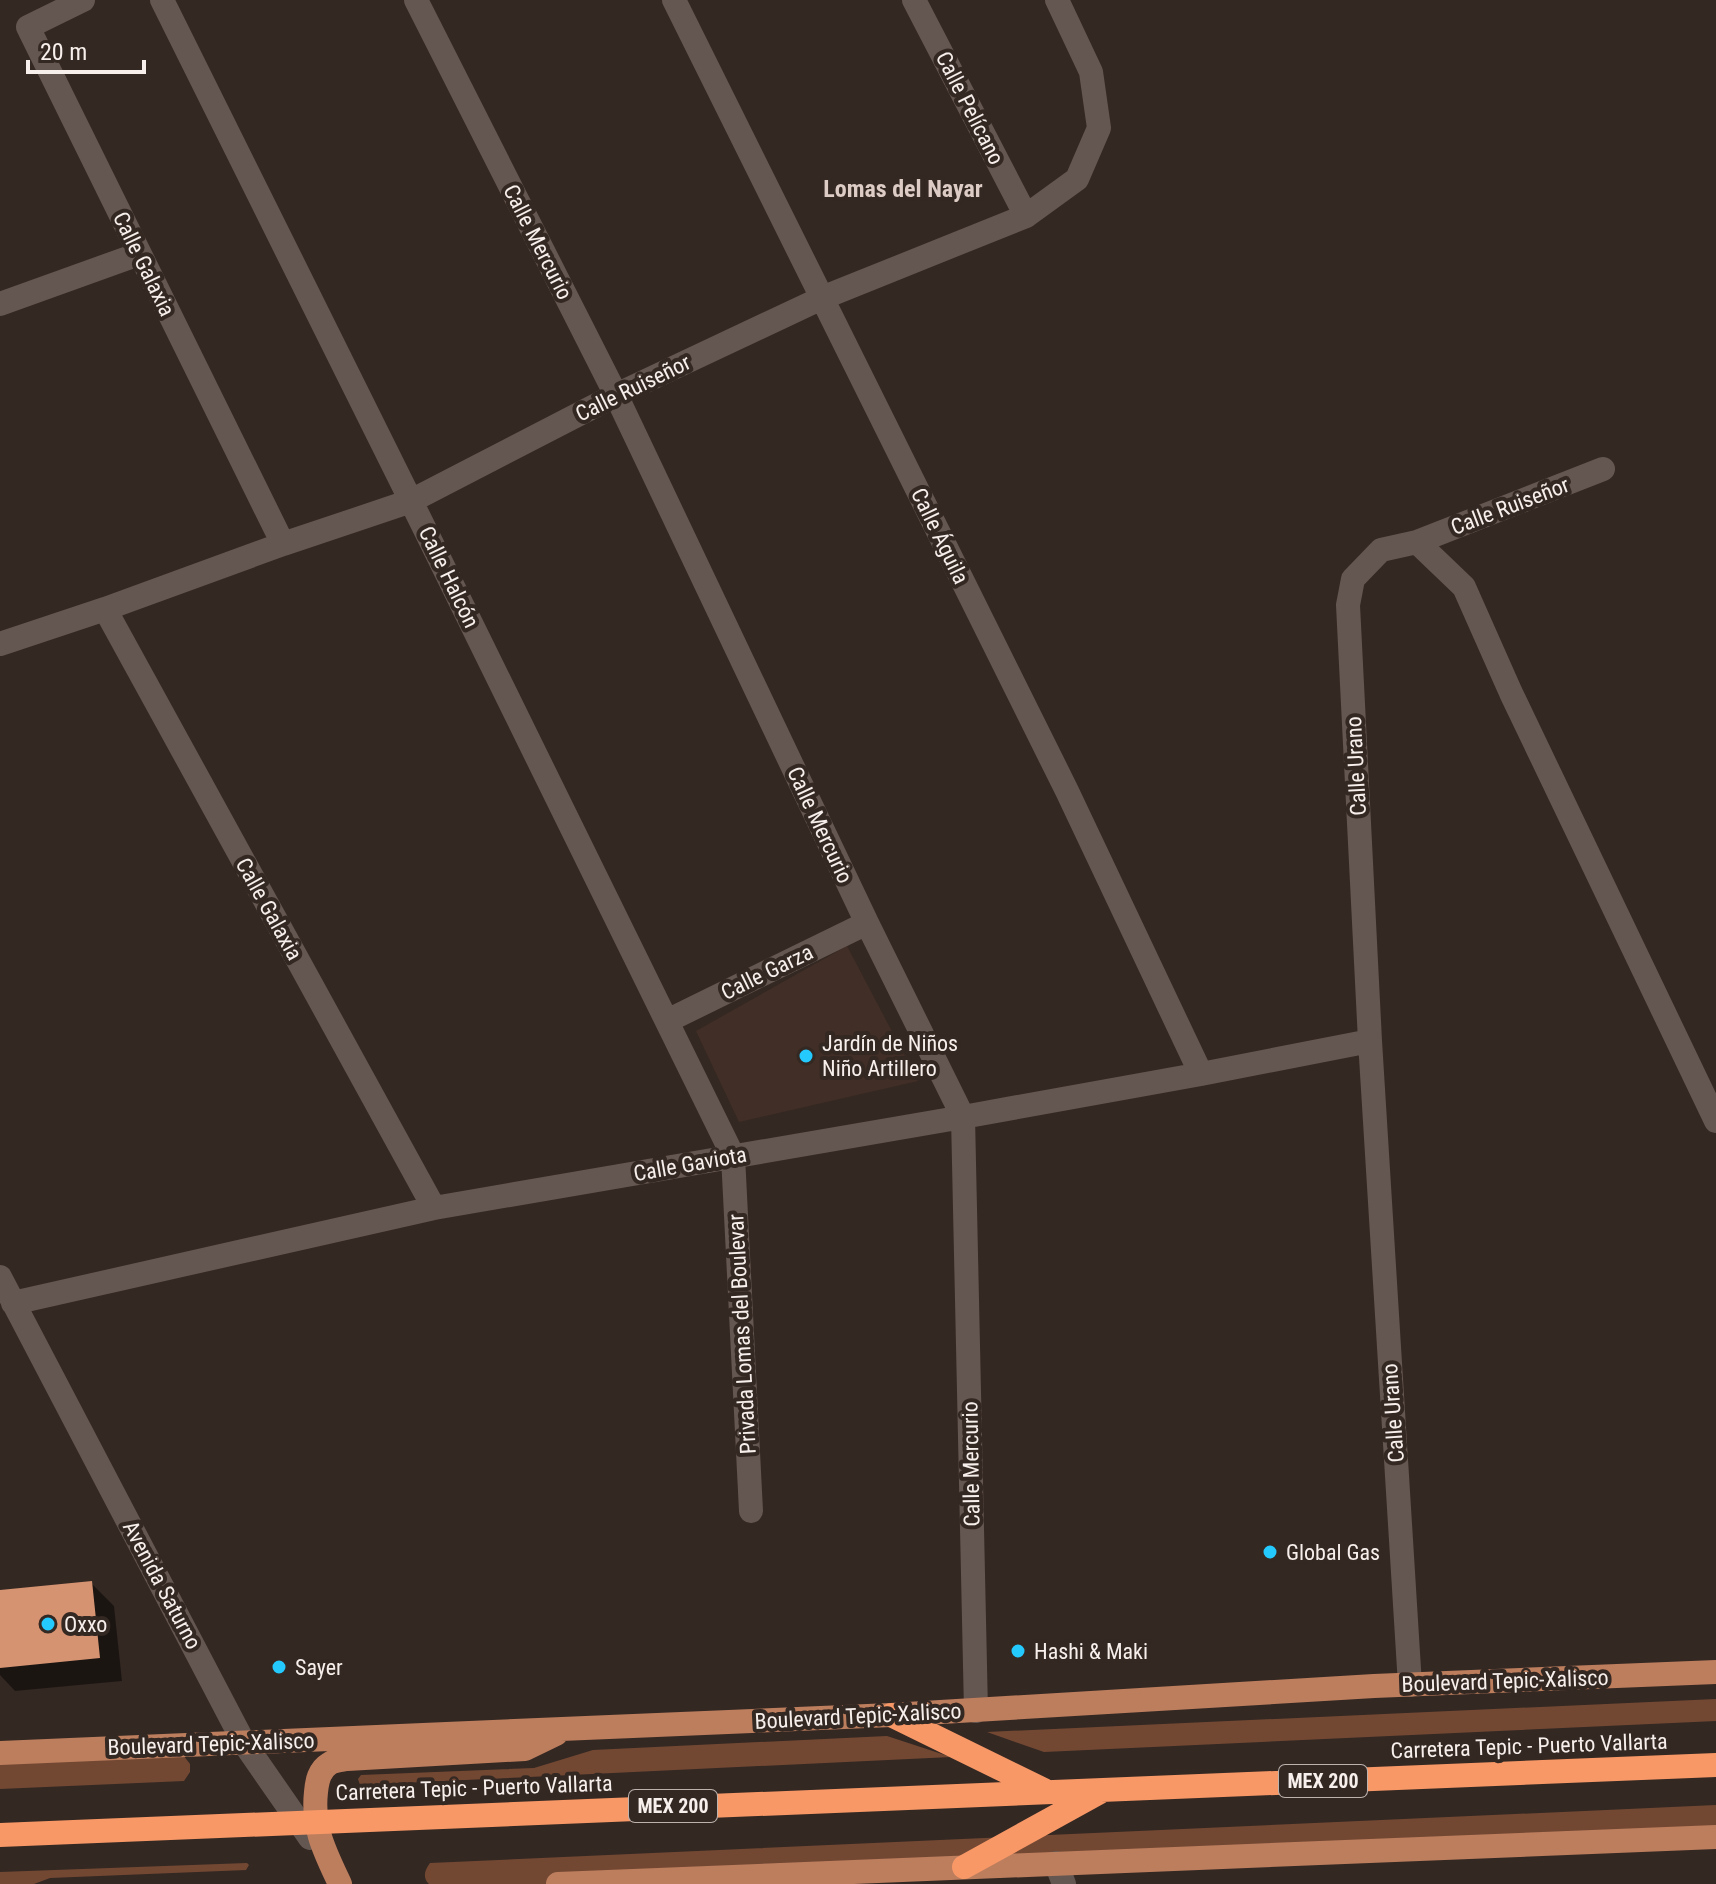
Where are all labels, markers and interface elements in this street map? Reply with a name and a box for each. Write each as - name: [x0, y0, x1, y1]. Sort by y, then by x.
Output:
- scale bar: [28, 24, 144, 74]
- text: 20 m: [40, 38, 87, 66]
- street label: Calle Pelícano: [931, 47, 1009, 169]
- district label: Lomas del Nayar: [823, 175, 983, 203]
- street label: Calle Mercurio: [498, 180, 578, 304]
- street label: Calle Galaxia: [108, 208, 180, 320]
- street label: Calle Ruiseñor: [572, 349, 695, 427]
- street label: Calle Ruiseñor: [1447, 472, 1573, 540]
- street label: Calle Águila: [906, 484, 974, 588]
- street label: Calle Halcón: [414, 522, 484, 632]
- street label: Calle Urano: [1341, 716, 1371, 816]
- street label: Calle Mercurio: [782, 763, 858, 887]
- street label: Calle Galaxia: [231, 854, 307, 964]
- street label: Calle Garza: [717, 939, 817, 1005]
- place label: Jardín de Niños Niño Artillero: [822, 1031, 958, 1081]
- marker: Jardín de Niños Niño Artillero: [797, 1047, 815, 1065]
- street label: Calle Gaviota: [631, 1142, 749, 1186]
- street label: Privada Lomas del Boulevar: [723, 1213, 761, 1455]
- street label: Calle Urano: [1377, 1363, 1409, 1463]
- street label: Calle Mercurio: [957, 1401, 985, 1527]
- street label: Avenida Saturno: [118, 1517, 206, 1653]
- place label: Global Gas: [1286, 1540, 1380, 1565]
- marker: Global Gas: [1261, 1543, 1279, 1561]
- place label: Oxxo: [64, 1612, 107, 1637]
- marker: Oxxo: [39, 1615, 57, 1633]
- place label: Hashi & Maki: [1034, 1639, 1148, 1664]
- marker: Hashi & Maki: [1009, 1642, 1027, 1660]
- place label: Sayer: [295, 1655, 343, 1680]
- marker: Sayer: [270, 1658, 288, 1676]
- street label: Boulevard Tepic-Xalisco: [1401, 1665, 1609, 1697]
- street label: Boulevard Tepic-Xalisco: [754, 1698, 962, 1734]
- street label: Boulevard Tepic-Xalisco: [107, 1728, 315, 1760]
- street label: Carretera Tepic - Puerto Vallarta: [1390, 1729, 1668, 1763]
- road number: MEX 200: [1279, 1765, 1367, 1797]
- street label: Carretera Tepic - Puerto Vallarta: [335, 1771, 613, 1805]
- road number: MEX 200: [629, 1790, 717, 1822]

